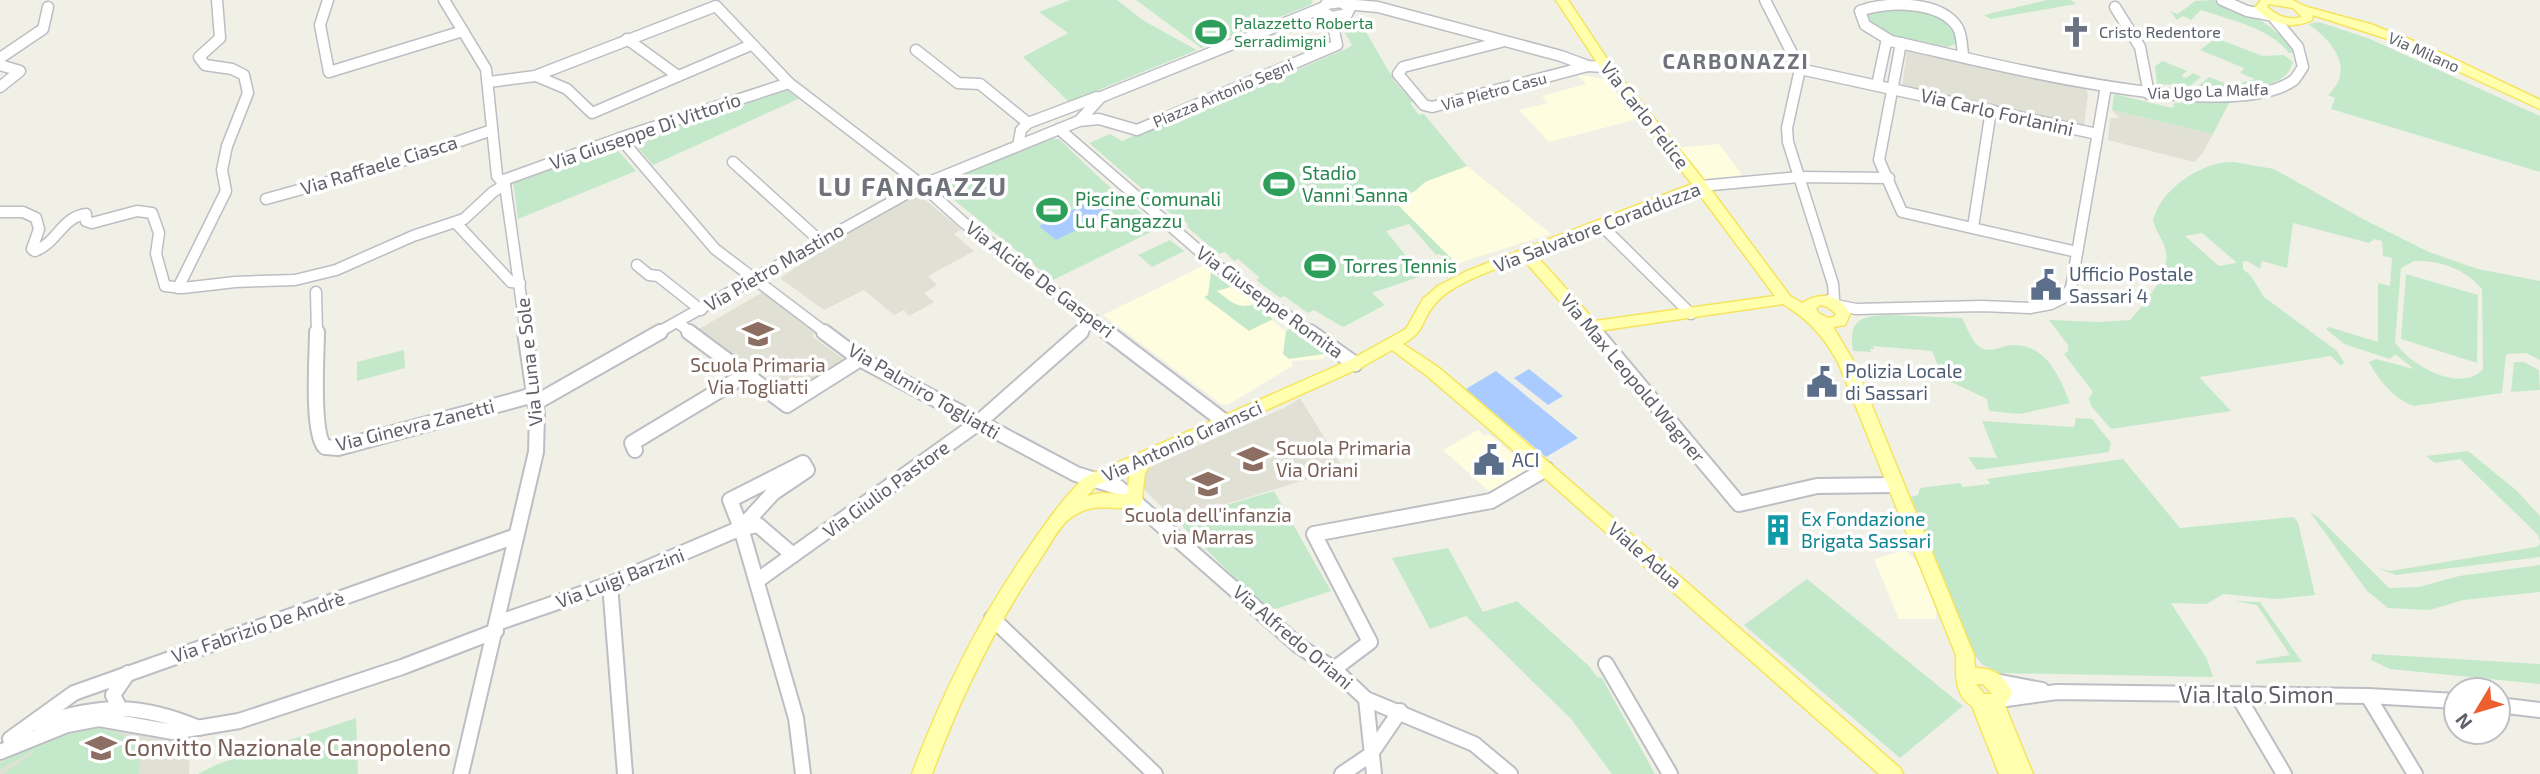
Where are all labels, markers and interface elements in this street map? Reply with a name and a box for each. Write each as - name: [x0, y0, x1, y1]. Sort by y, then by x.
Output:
- place label: Palazzetto Roberta Serradimigni: [1234, 13, 1373, 50]
- sports icon: Palazzetto Roberta Serradimigni: [1194, 15, 1228, 49]
- church icon: Cristo Redentore: [2059, 15, 2093, 49]
- place label: Cristo Redentore: [2099, 22, 2221, 41]
- street label: Via Milano: [2386, 27, 2463, 76]
- district label: CARBONAZZI: [1662, 48, 1810, 73]
- street label: Piazza Antonio Segni: [1150, 54, 1296, 131]
- street label: Via Carlo Felice: [1596, 56, 1695, 173]
- street label: Via Pietro Casu: [1439, 67, 1549, 114]
- street label: Via Ugo La Malfa: [2147, 79, 2269, 102]
- street label: Via Carlo Forlanini: [1918, 83, 2076, 140]
- street label: Via Giuseppe Di Vittorio: [546, 87, 743, 174]
- street label: Via Raffaele Ciasca: [298, 130, 460, 199]
- place label: Stadio Vanni Sanna: [1302, 161, 1408, 206]
- sports icon: Stadio Vanni Sanna: [1262, 167, 1296, 201]
- district label: LU FANGAZZU: [818, 170, 1008, 201]
- street label: Via Salvatore Coradduzza: [1490, 176, 1703, 277]
- place label: Piscine Comunali Lu Fangazzu: [1075, 187, 1221, 232]
- sports icon: Piscine Comunali Lu Fangazzu: [1035, 193, 1069, 227]
- street label: Via Alcide De Gasperi: [962, 215, 1119, 342]
- street label: Via Pietro Mastino: [700, 217, 848, 316]
- street label: Via Giuseppe Romita: [1192, 240, 1348, 363]
- sports icon: Torres Tennis: [1303, 249, 1337, 283]
- place label: Torres Tennis: [1343, 254, 1457, 277]
- place label: Ufficio Postale Sassari 4: [2069, 262, 2193, 307]
- public building icon: Ufficio Postale Sassari 4: [2029, 268, 2063, 302]
- street label: Via Max Leopold Wagner: [1556, 289, 1711, 467]
- street label: Via Luna e Sole: [510, 297, 547, 427]
- school or university icon: Scuola Primaria Via Togliatti: [741, 317, 775, 351]
- street label: Via Palmiro Togliatti: [844, 338, 1004, 443]
- place label: Scuola Primaria Via Togliatti: [690, 353, 826, 398]
- place label: Polizia Locale di Sassari: [1845, 359, 1962, 404]
- public building icon: Polizia Locale di Sassari: [1805, 365, 1839, 399]
- street label: Via Ginevra Zanetti: [333, 394, 497, 455]
- street label: Via Antonio Gramsci: [1098, 395, 1265, 486]
- street label: Via Giulio Pastore: [818, 435, 953, 542]
- place label: Scuola Primaria Via Oriani: [1276, 436, 1411, 481]
- school or university icon: Scuola Primaria Via Oriani: [1236, 442, 1270, 476]
- public building icon: ACI: [1472, 443, 1506, 477]
- place label: ACI: [1512, 448, 1540, 471]
- school or university icon: Scuola dell'infanzia via Marras: [1191, 467, 1225, 501]
- place label: Scuola dell'infanzia via Marras: [1124, 503, 1292, 548]
- place label: Ex Fondazione Brigata Sassari: [1801, 507, 1931, 552]
- building icon: Ex Fondazione Brigata Sassari: [1761, 513, 1795, 547]
- street label: Viale Adua: [1604, 516, 1687, 593]
- street label: Via Luigi Barzini: [552, 542, 687, 613]
- street label: Via Alfredo Oriani: [1229, 580, 1358, 694]
- street label: Via Fabrizio De Andrè: [168, 586, 347, 667]
- north arrow: [2442, 676, 2512, 746]
- street label: Via Italo Simon: [2178, 680, 2334, 708]
- text: N: [2450, 709, 2476, 734]
- school or university icon: Convitto Nazionale Canopoleno: [84, 731, 118, 765]
- place label: Convitto Nazionale Canopoleno: [124, 733, 451, 761]

